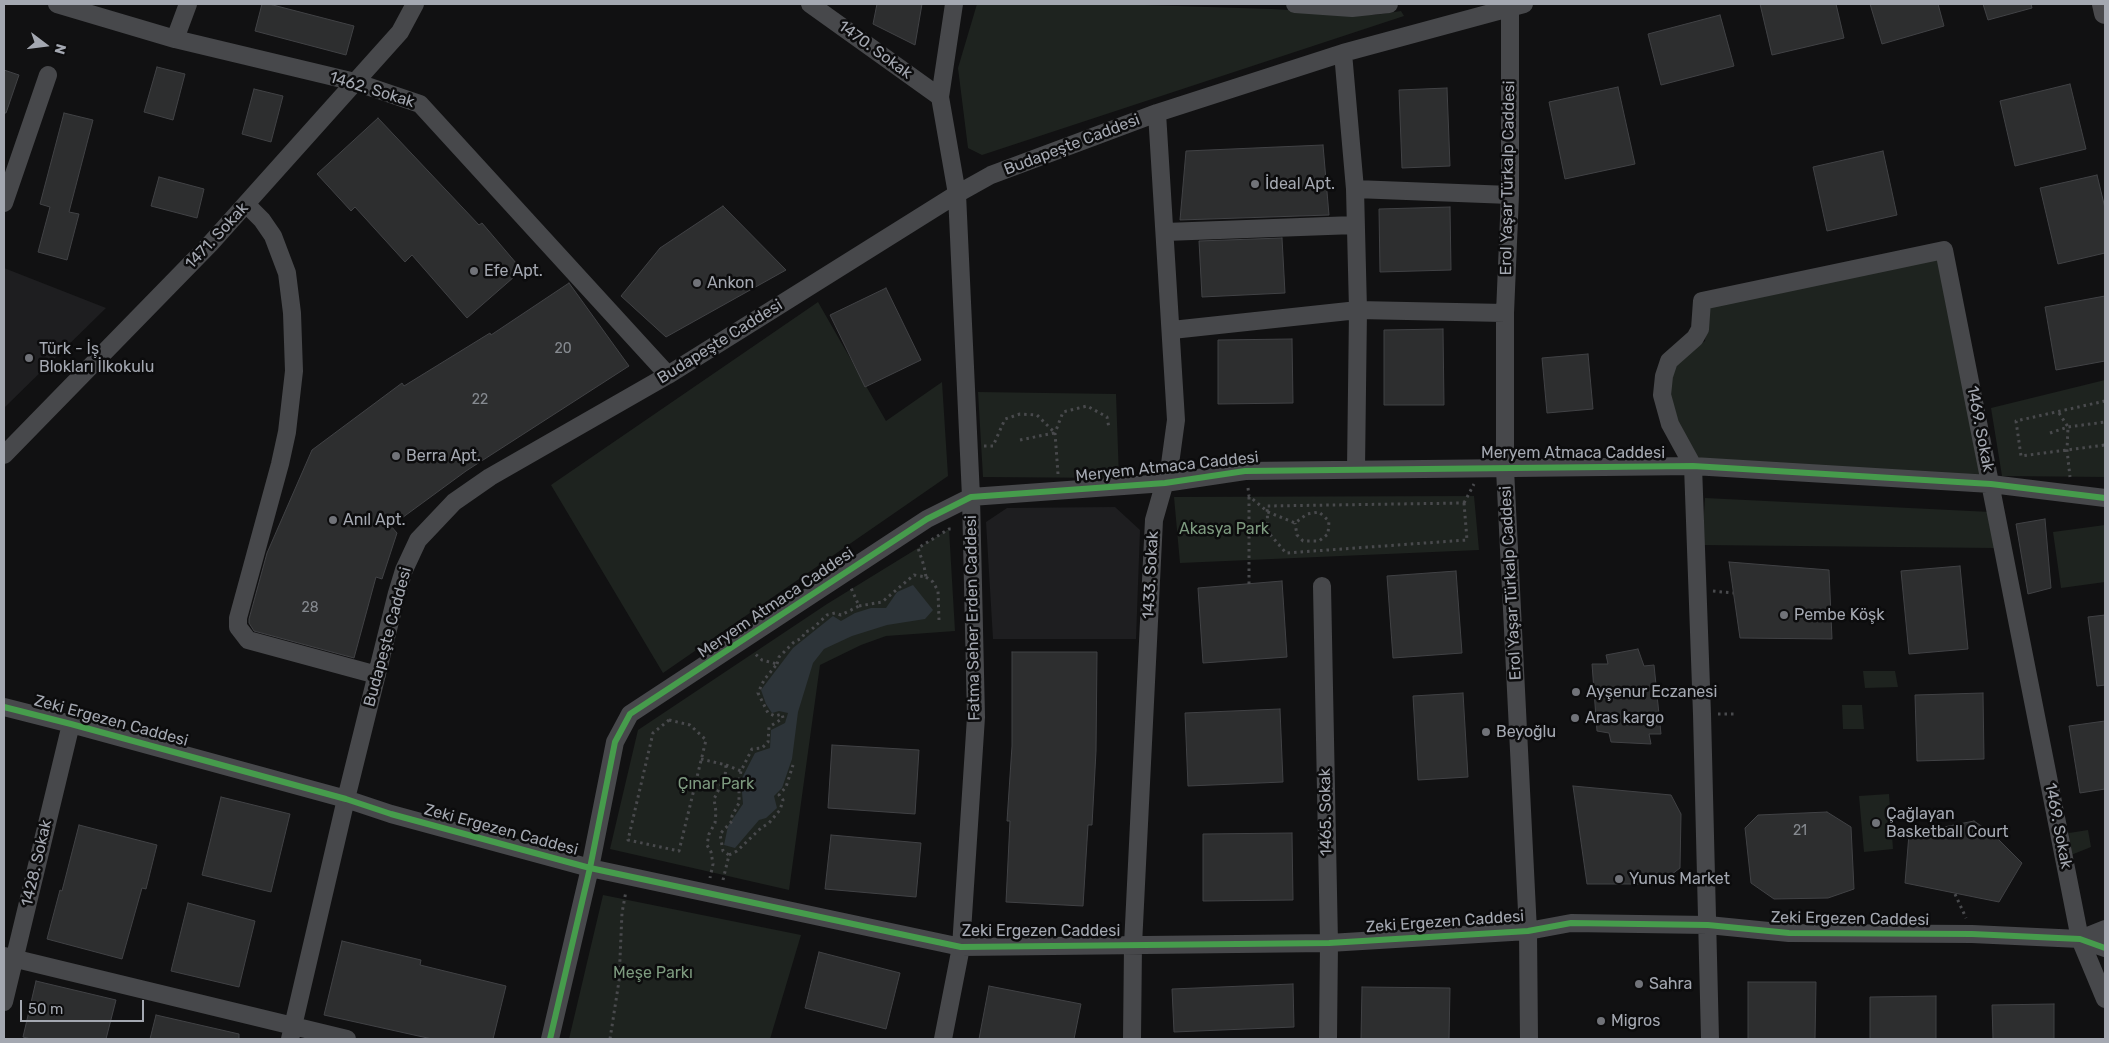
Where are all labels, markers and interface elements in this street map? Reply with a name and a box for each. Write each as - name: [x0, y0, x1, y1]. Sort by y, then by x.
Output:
- street label: 1470. Sokak: [834, 17, 916, 83]
- north arrow: [20, 20, 70, 70]
- text: N: [50, 42, 69, 56]
- street label: 1462. Sokak: [327, 68, 417, 112]
- street label: Erol Yaşar Türkalp Caddesi: [1497, 80, 1519, 276]
- street label: Budapeşte Caddesi: [1001, 110, 1143, 180]
- place label: İdeal Apt.: [1265, 174, 1335, 194]
- marker: İdeal Apt.: [1249, 178, 1261, 190]
- street label: 1471. Sokak: [181, 199, 253, 273]
- place label: Efe Apt.: [484, 261, 543, 281]
- marker: Efe Apt.: [468, 265, 480, 277]
- place label: Ankon: [707, 273, 754, 293]
- marker: Ankon: [691, 277, 703, 289]
- street label: Budapeşte Caddesi: [654, 296, 786, 388]
- place label: Türk - İş Blokları İlkokulu: [39, 339, 154, 377]
- house number: 20: [554, 341, 572, 357]
- marker: Türk - İş Blokları İlkokulu: [23, 352, 35, 364]
- street label: 1469. Sokak: [1962, 384, 1998, 474]
- house number: 22: [472, 392, 488, 408]
- street label: Meryem Atmaca Caddesi: [1481, 443, 1665, 463]
- place label: Berra Apt.: [406, 446, 481, 466]
- street label: Meryem Atmaca Caddesi: [1074, 448, 1260, 486]
- marker: Berra Apt.: [390, 450, 402, 462]
- street label: Erol Yaşar Türkalp Caddesi: [1496, 485, 1526, 681]
- place label: Anıl Apt.: [343, 510, 406, 530]
- marker: Anıl Apt.: [327, 514, 339, 526]
- street label: Fatma Seher Erden Caddesi: [962, 515, 984, 721]
- park label: Akasya Park: [1179, 519, 1269, 539]
- street label: 1433. Sokak: [1139, 530, 1163, 620]
- street label: Meryem Atmaca Caddesi: [694, 544, 858, 662]
- street label: Budapeşte Caddesi: [360, 565, 416, 709]
- house number: 28: [301, 600, 319, 616]
- place label: Pembe Köşk: [1794, 605, 1884, 625]
- marker: Pembe Köşk: [1778, 609, 1790, 621]
- place label: Ayşenur Eczanesi: [1586, 682, 1717, 702]
- marker: Ayşenur Eczanesi: [1570, 686, 1582, 698]
- street label: Zeki Ergezen Caddesi: [32, 691, 190, 751]
- place label: Aras kargo: [1585, 708, 1664, 728]
- marker: Aras kargo: [1569, 712, 1581, 724]
- place label: Beyoğlu: [1496, 722, 1556, 742]
- marker: Beyoğlu: [1480, 726, 1492, 738]
- street label: 1465. Sokak: [1316, 768, 1336, 856]
- park label: Çınar Park: [678, 774, 754, 794]
- street label: 1469. Sokak: [2040, 781, 2076, 871]
- street label: Zeki Ergezen Caddesi: [422, 800, 580, 860]
- place label: Çağlayan Basketball Court: [1886, 804, 2009, 842]
- marker: Çağlayan Basketball Court: [1870, 817, 1882, 829]
- street label: 1428. Sokak: [18, 818, 56, 908]
- house number: 21: [1793, 823, 1807, 839]
- place label: Yunus Market: [1629, 869, 1730, 889]
- marker: Yunus Market: [1613, 873, 1625, 885]
- street label: Zeki Ergezen Caddesi: [1365, 907, 1525, 937]
- street label: Zeki Ergezen Caddesi: [1771, 908, 1929, 930]
- street label: Zeki Ergezen Caddesi: [962, 921, 1120, 941]
- park label: Meşe Parkı: [613, 963, 693, 983]
- place label: Sahra: [1649, 974, 1692, 994]
- marker: Sahra: [1633, 978, 1645, 990]
- scale bar: [22, 990, 146, 1022]
- text: 50 m: [28, 1000, 63, 1018]
- place label: Migros: [1611, 1011, 1660, 1031]
- marker: Migros: [1595, 1015, 1607, 1027]

